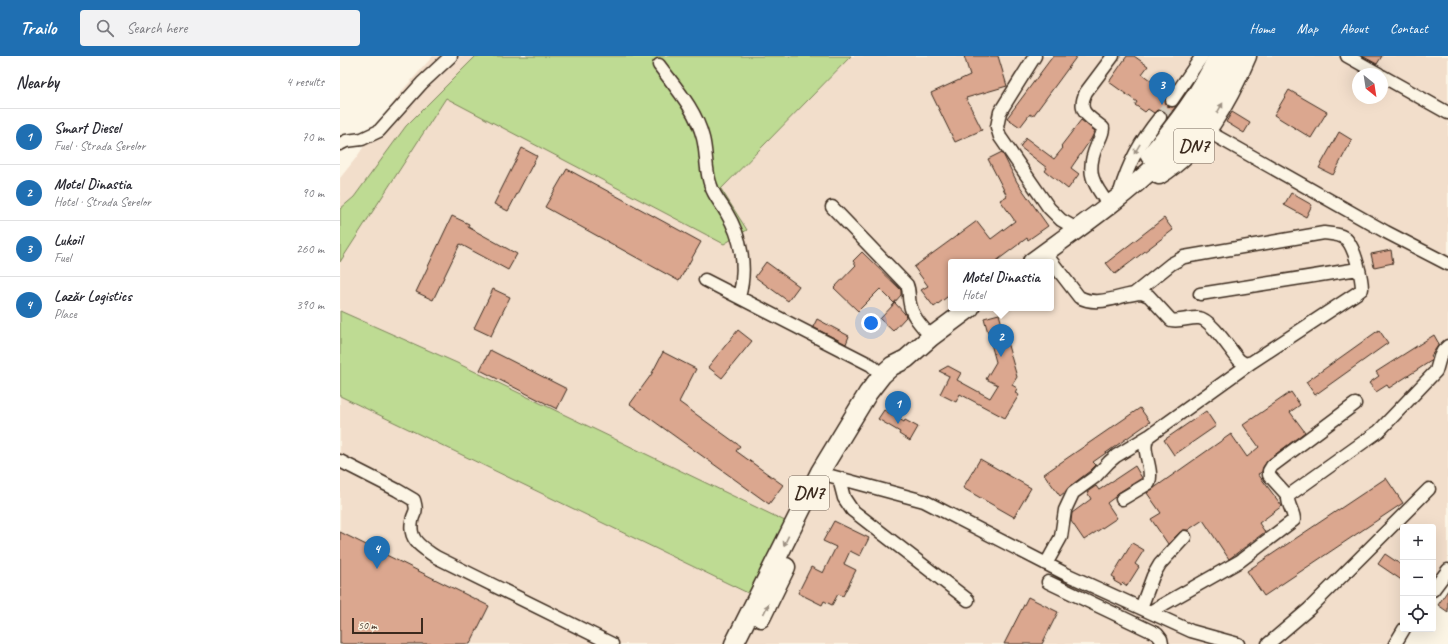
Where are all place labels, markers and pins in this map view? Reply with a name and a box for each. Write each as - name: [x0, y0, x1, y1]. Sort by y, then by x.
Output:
- pin: 3: [1149, 72, 1175, 105]
- pin: 2: [988, 324, 1014, 357]
- pin: 1: [885, 391, 911, 424]
- pin: 4: [364, 536, 390, 569]

